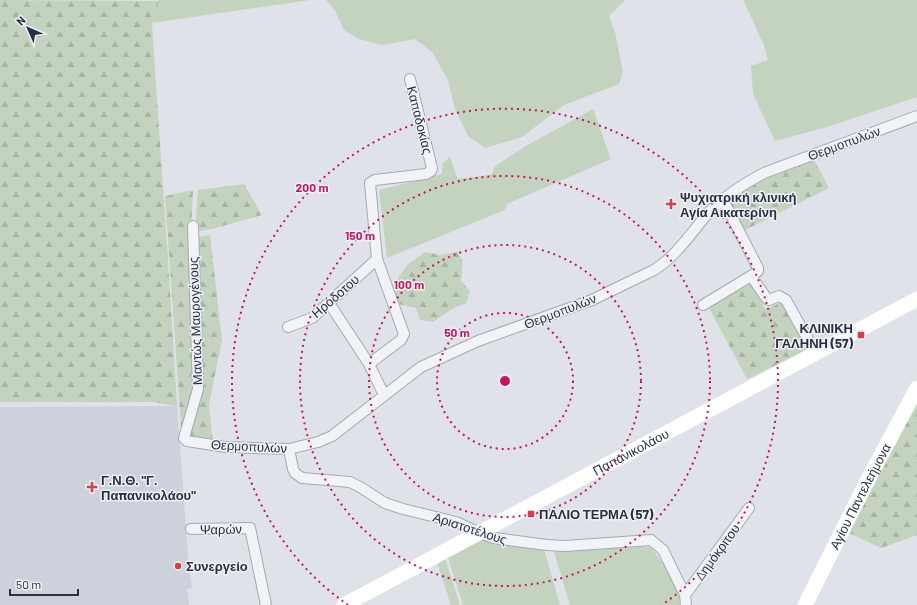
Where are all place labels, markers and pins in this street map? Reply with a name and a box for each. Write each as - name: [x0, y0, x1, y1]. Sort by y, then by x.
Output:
- place label: Ψυχιατρική κλινική Αγία Αικατερίνη: [680, 189, 797, 220]
- marker: Ψυχιατρική κλινική Αγία Αικατερίνη: [665, 198, 677, 210]
- place label: ΚΛΙΝΙΚΗ ΓΑΛΗΝΗ (57): [775, 320, 853, 351]
- marker: ΚΛΙΝΙΚΗ ΓΑΛΗΝΗ (57): [856, 330, 866, 340]
- centre of rings: [498, 374, 512, 388]
- place label: Γ.Ν.Θ. "Γ. Παπανικολάου": [101, 472, 196, 503]
- marker: Γ.Ν.Θ. "Γ. Παπανικολάου": [86, 481, 98, 493]
- place label: ΠΑΛΙΟ ΤΕΡΜΑ (57): [539, 506, 654, 522]
- marker: ΠΑΛΙΟ ΤΕΡΜΑ (57): [526, 509, 536, 519]
- place label: Συνεργείο: [186, 558, 248, 574]
- marker: Συνεργείο: [173, 561, 183, 571]

